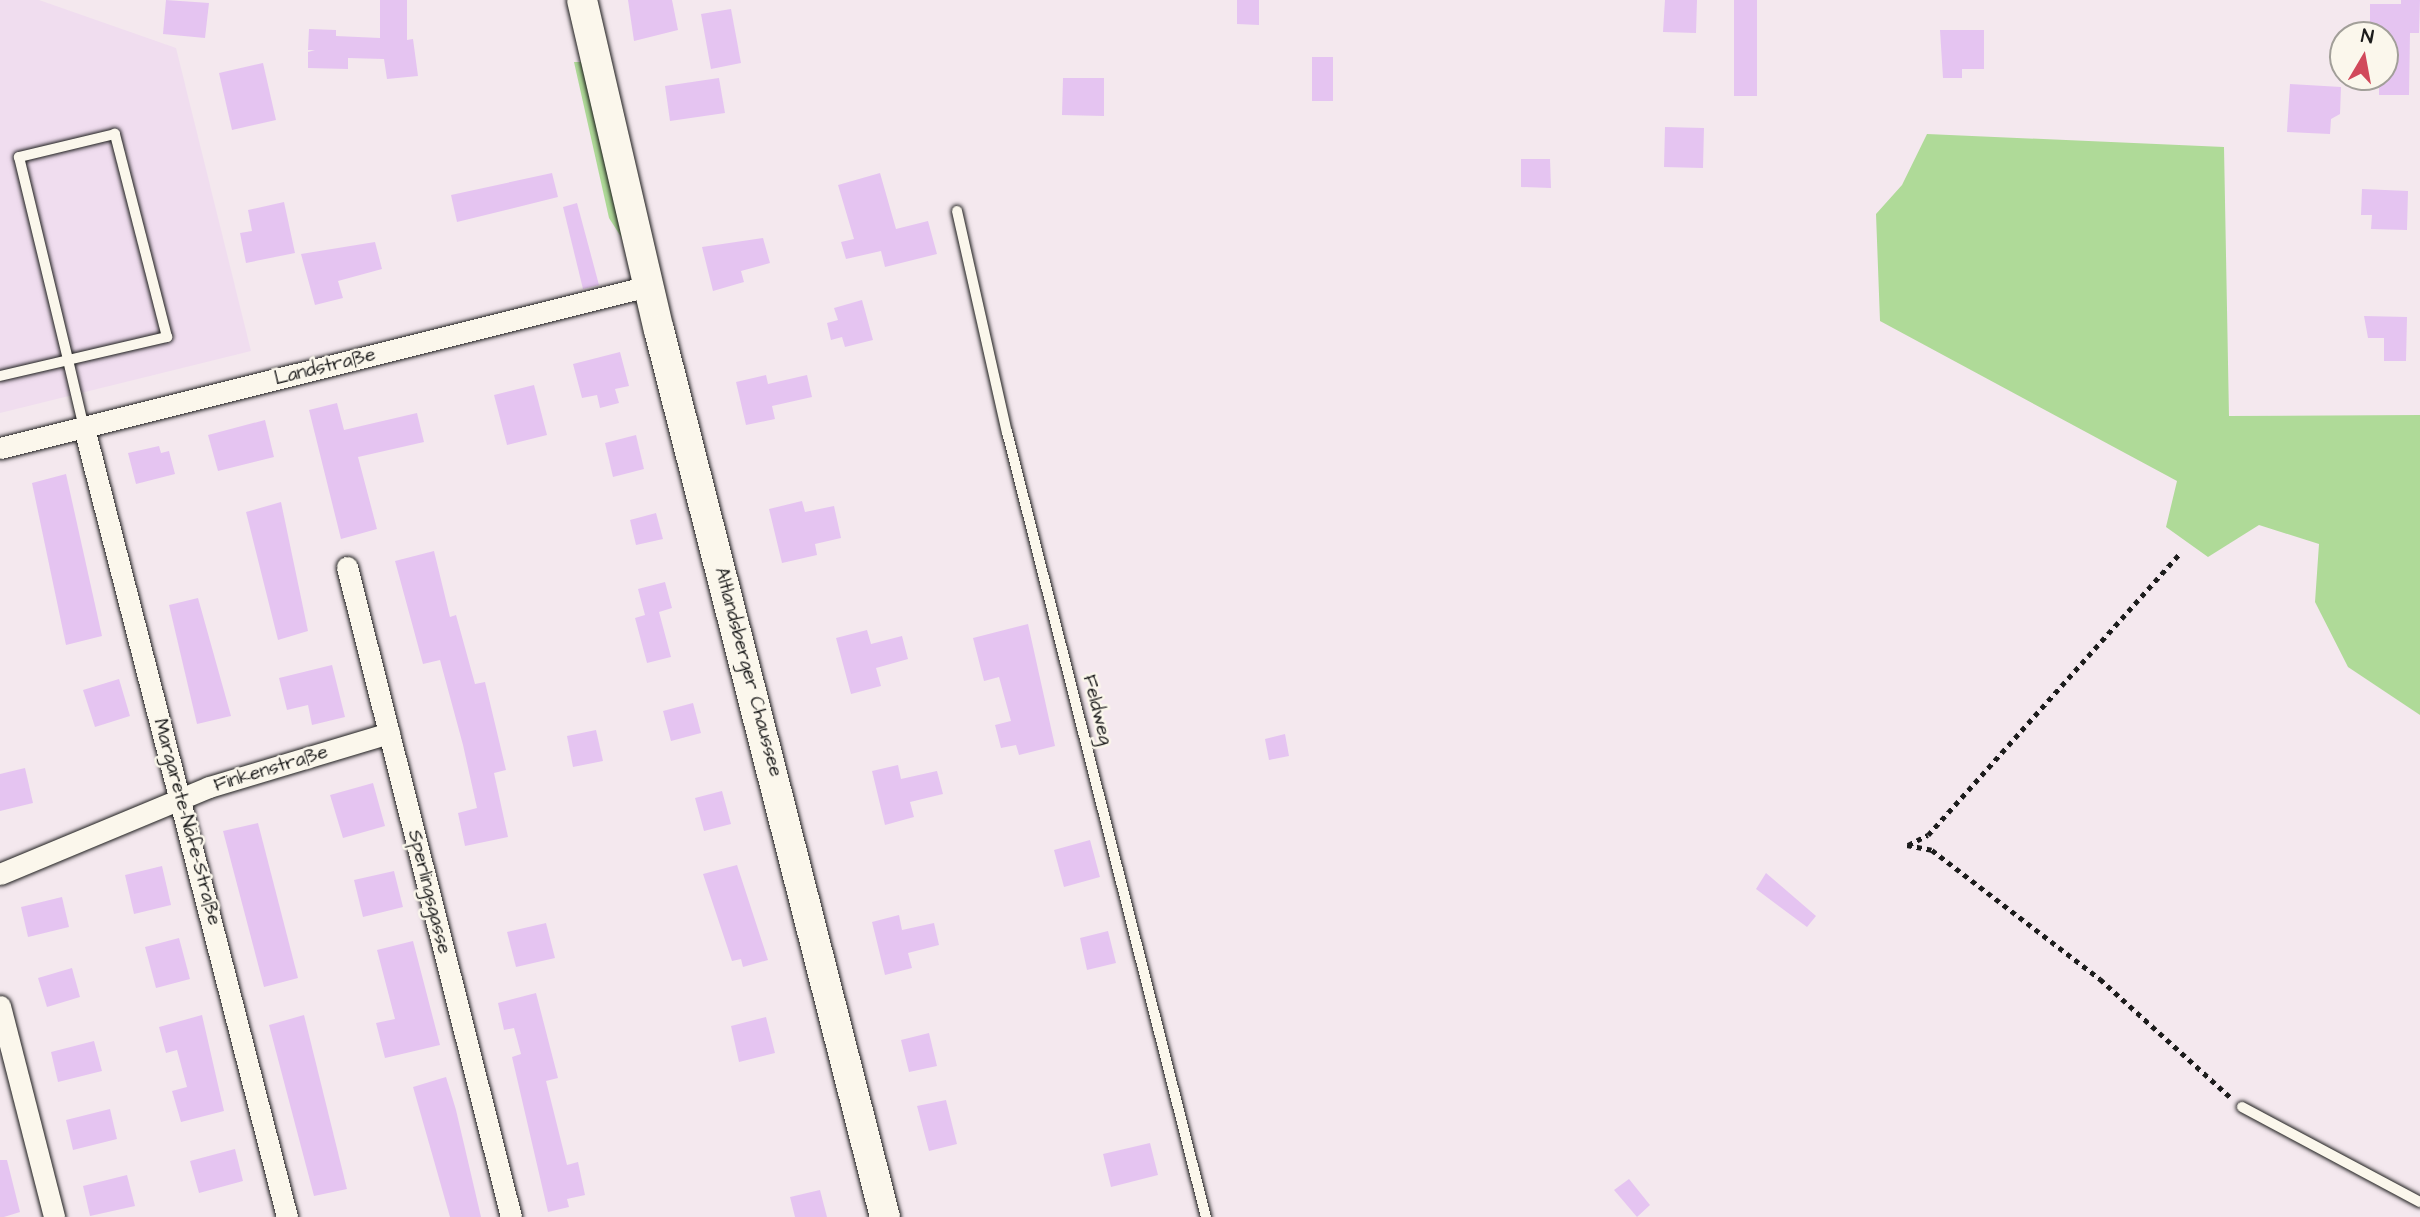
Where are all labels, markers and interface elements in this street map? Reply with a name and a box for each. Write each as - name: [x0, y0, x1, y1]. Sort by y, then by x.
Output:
- north arrow: [2329, 21, 2399, 91]
- text: N: [2359, 22, 2376, 51]
- street label: Landstraße: [272, 343, 378, 391]
- street label: Altlandsberger Chaussee: [709, 565, 787, 779]
- street label: Feldweg: [1077, 673, 1117, 747]
- street label: Margarete-Näfe-Straße: [148, 716, 226, 928]
- street label: Finkenstraße: [211, 741, 331, 797]
- street label: Sperlingsgasse: [403, 828, 455, 956]

